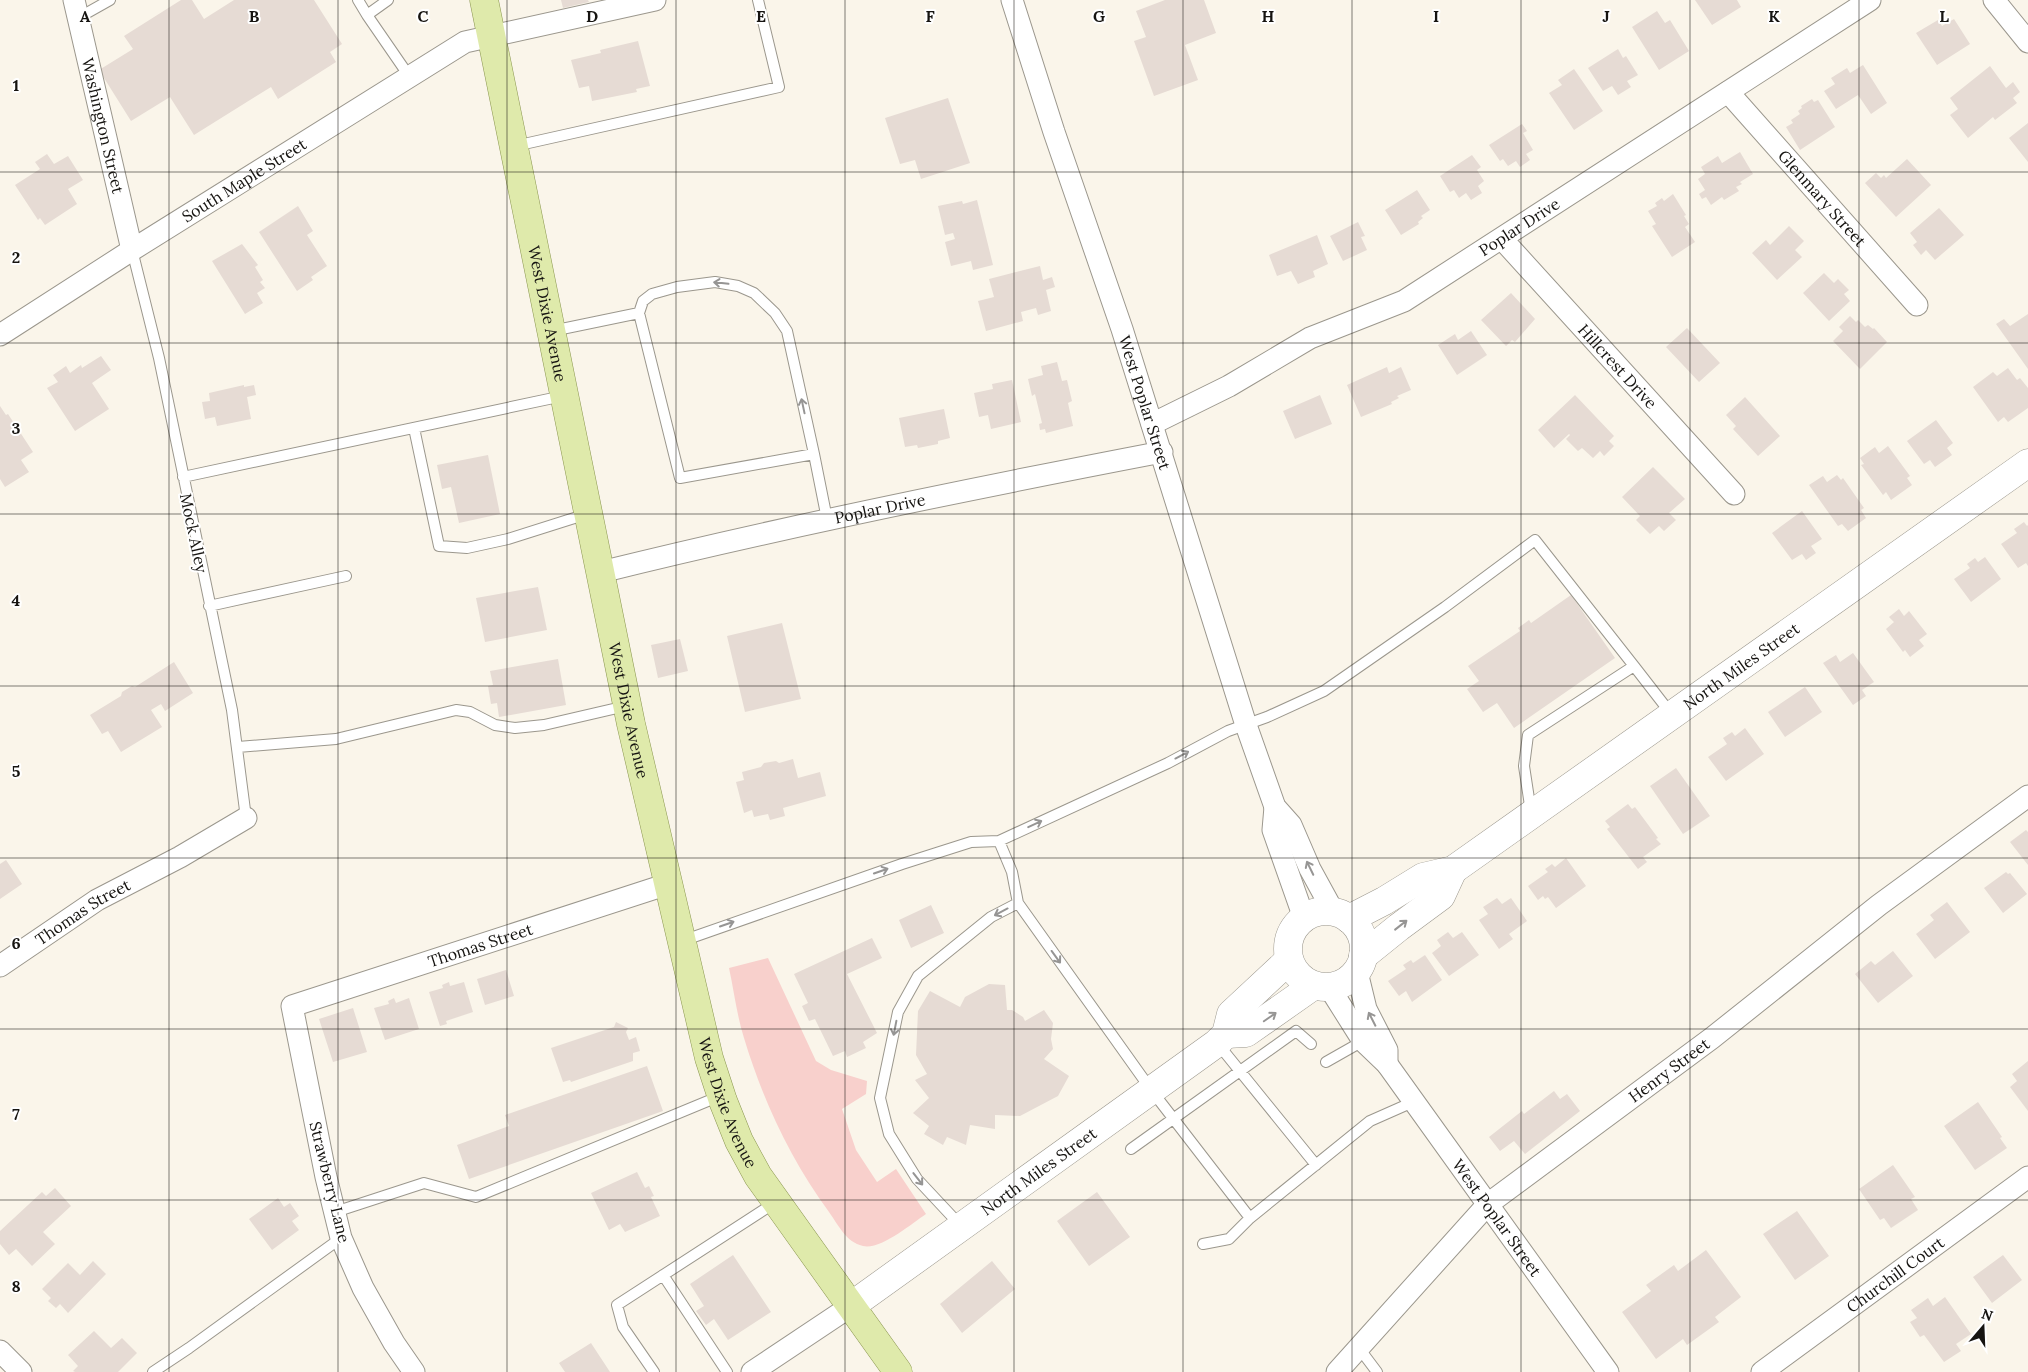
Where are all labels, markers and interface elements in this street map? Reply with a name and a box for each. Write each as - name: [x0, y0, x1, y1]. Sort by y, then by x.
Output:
- text: A: [80, 6, 91, 26]
- text: B: [249, 6, 260, 26]
- text: C: [417, 6, 429, 26]
- text: D: [586, 6, 598, 26]
- text: E: [756, 6, 766, 26]
- text: F: [925, 6, 935, 26]
- text: G: [1093, 6, 1105, 26]
- text: H: [1262, 6, 1275, 26]
- text: I: [1433, 6, 1439, 26]
- text: J: [1602, 6, 1610, 26]
- text: K: [1768, 6, 1780, 26]
- text: L: [1939, 6, 1949, 26]
- street label: Washington Street: [78, 56, 129, 196]
- text: 1: [13, 75, 19, 95]
- street label: South Maple Street: [178, 133, 311, 226]
- street label: Glenmary Street: [1774, 146, 1871, 251]
- street label: Poplar Drive: [1475, 193, 1564, 260]
- street label: West Dixie Avenue: [524, 244, 571, 384]
- text: 2: [12, 247, 20, 267]
- one-way arrow: [713, 279, 729, 288]
- street label: Hillcrest Drive: [1574, 320, 1662, 413]
- street label: West Poplar Street: [1115, 333, 1176, 473]
- one-way arrow: [798, 399, 807, 415]
- text: 3: [12, 418, 21, 438]
- street label: Poplar Drive: [833, 489, 927, 528]
- street label: Mock Alley: [176, 491, 212, 575]
- text: 4: [12, 590, 21, 610]
- street label: North Miles Street: [1679, 618, 1804, 714]
- street label: West Dixie Avenue: [605, 641, 653, 781]
- one-way arrow: [1174, 750, 1189, 759]
- text: 5: [12, 761, 21, 781]
- one-way arrow: [1027, 819, 1042, 829]
- one-way arrow: [1305, 861, 1314, 876]
- one-way arrow: [873, 866, 889, 876]
- street label: Thomas Street: [31, 874, 134, 949]
- one-way arrow: [994, 908, 1009, 917]
- street label: Thomas Street: [425, 918, 536, 971]
- one-way arrow: [719, 919, 734, 928]
- one-way arrow: [1394, 920, 1407, 931]
- text: 6: [11, 933, 21, 953]
- one-way arrow: [1051, 950, 1061, 964]
- one-way arrow: [1262, 1012, 1276, 1022]
- one-way arrow: [1367, 1012, 1376, 1027]
- one-way arrow: [889, 1019, 899, 1035]
- street label: Henry Street: [1624, 1033, 1714, 1107]
- street label: West Dixie Avenue: [694, 1035, 762, 1172]
- text: 7: [12, 1104, 20, 1124]
- street label: Strawberry Lane: [305, 1119, 355, 1245]
- street label: North Miles Street: [977, 1122, 1101, 1220]
- street label: West Poplar Street: [1448, 1155, 1546, 1281]
- one-way arrow: [913, 1172, 923, 1186]
- street label: Churchill Court: [1842, 1232, 1948, 1317]
- text: 8: [11, 1276, 21, 1296]
- north arrow: [1958, 1302, 2008, 1352]
- text: N: [1979, 1304, 1995, 1325]

